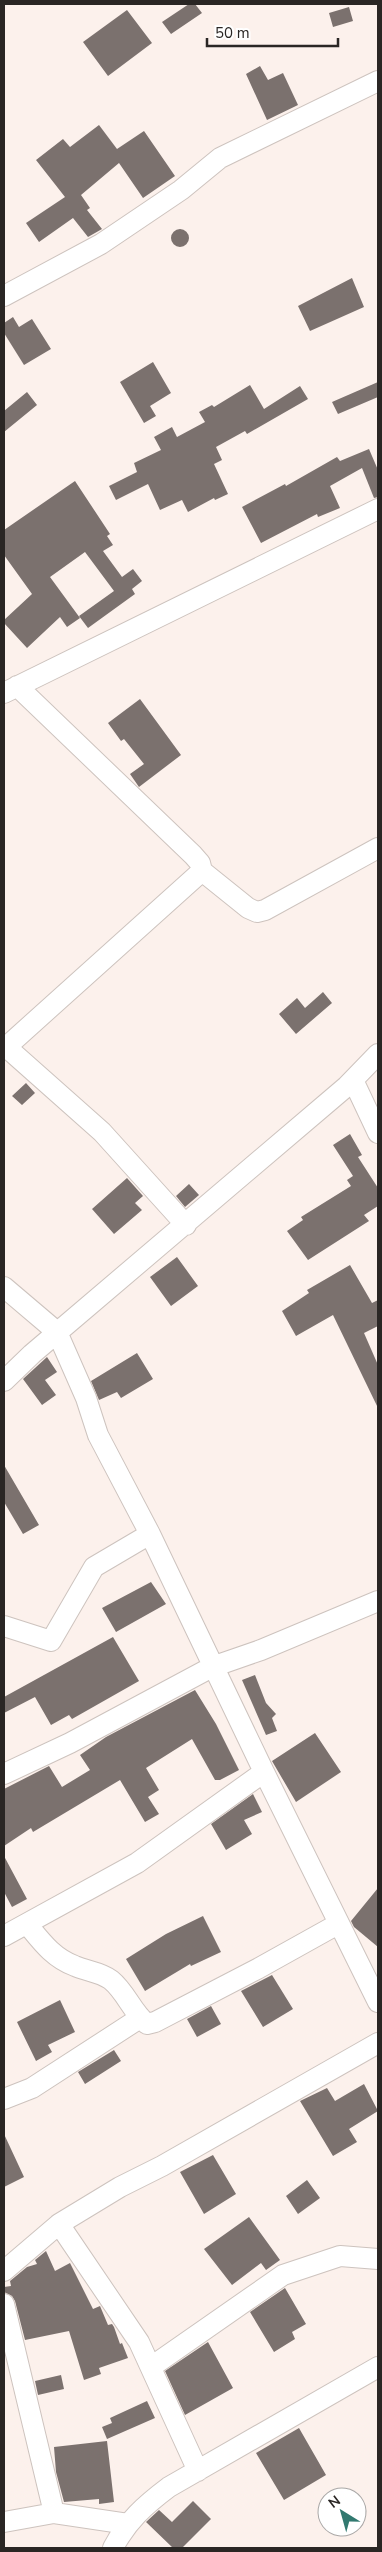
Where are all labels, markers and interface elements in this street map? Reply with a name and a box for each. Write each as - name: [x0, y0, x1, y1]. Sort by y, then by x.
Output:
- scale bar: [207, 15, 338, 47]
- text: 50 m: [215, 23, 250, 43]
- north arrow: [317, 2487, 367, 2537]
- text: N: [325, 2491, 344, 2513]

